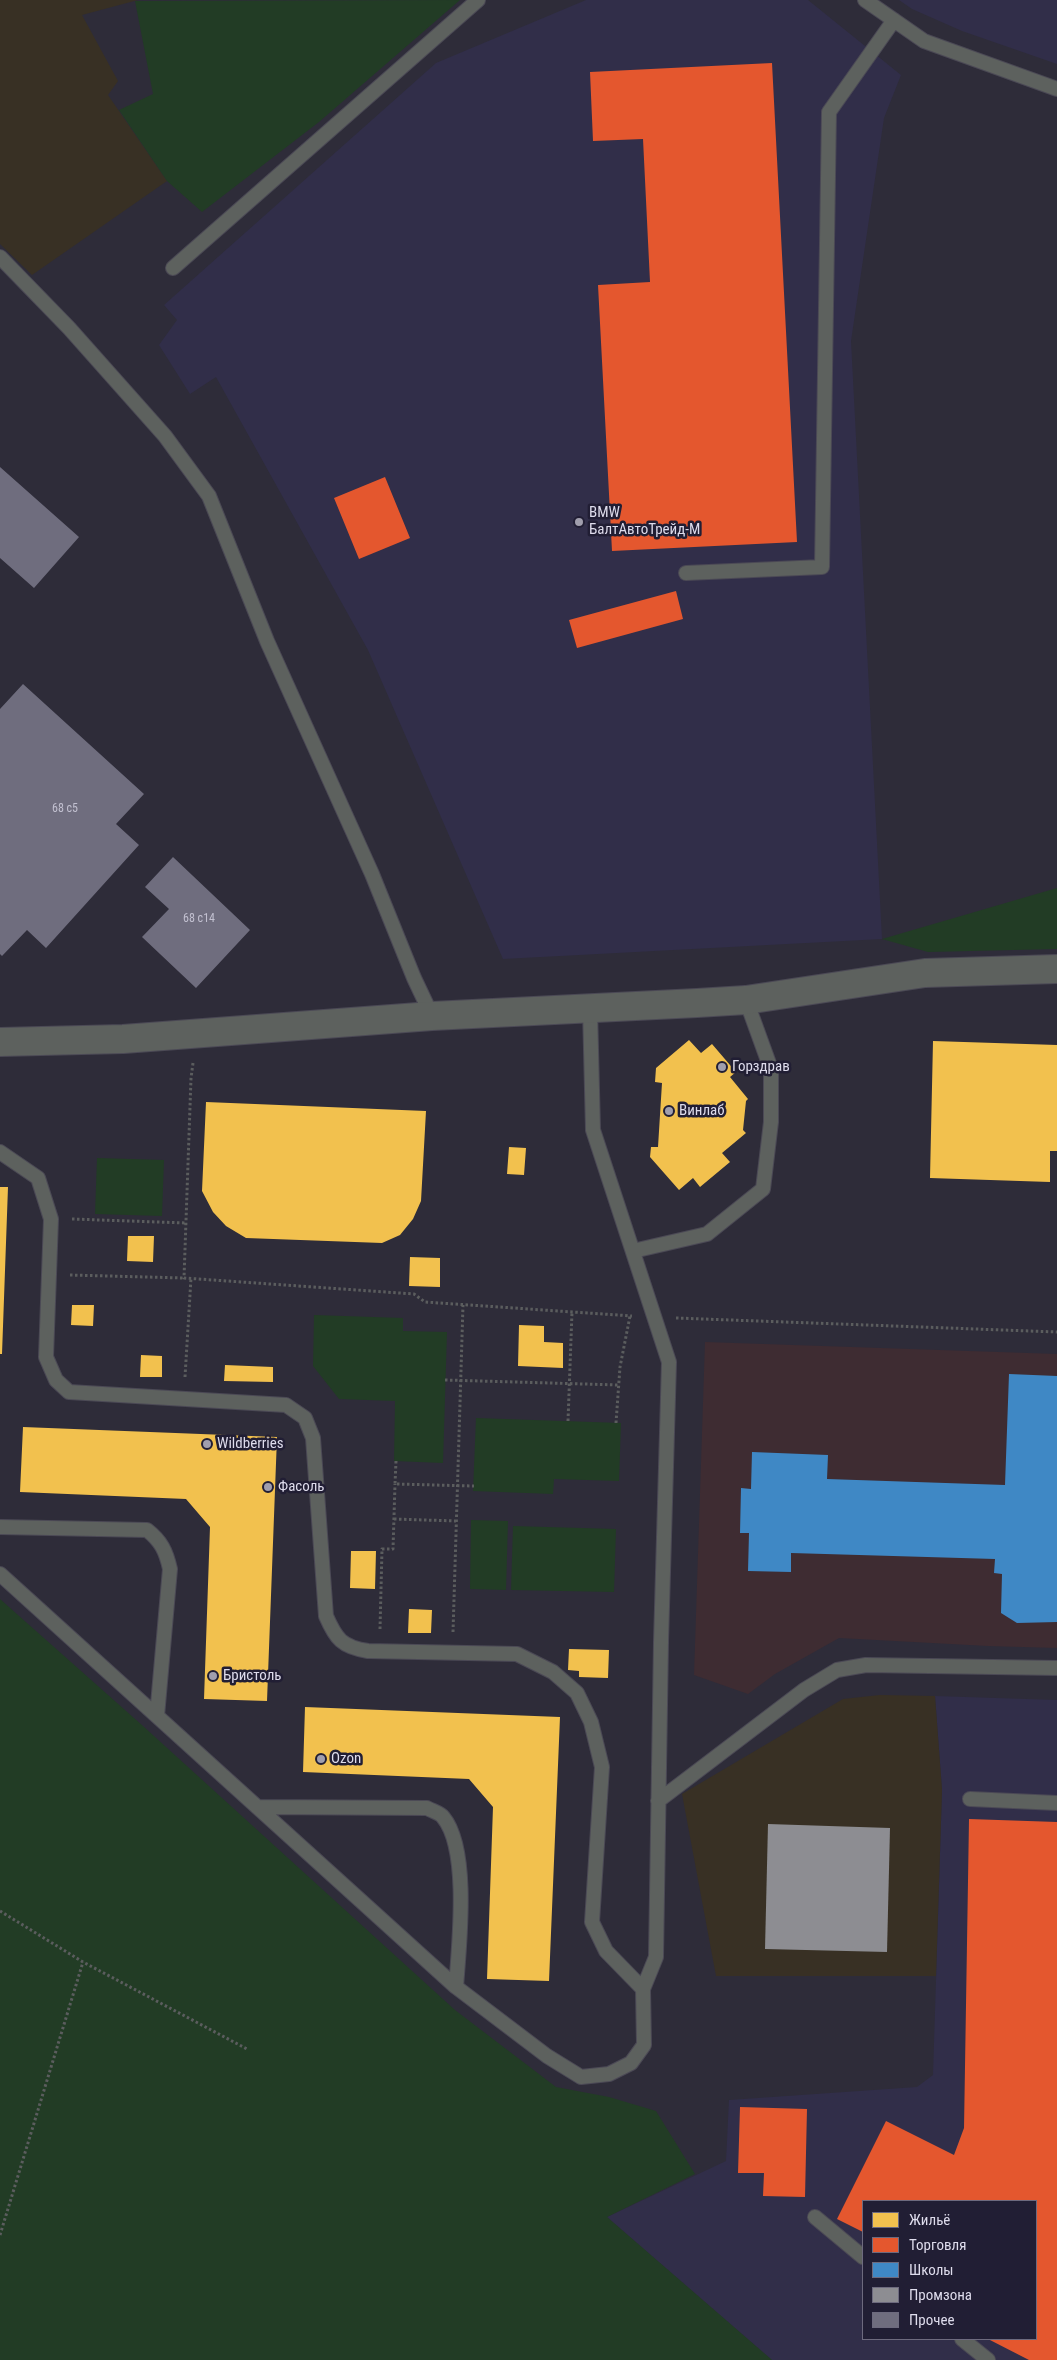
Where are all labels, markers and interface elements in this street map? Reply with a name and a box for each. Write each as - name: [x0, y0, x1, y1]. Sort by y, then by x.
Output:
- place label: BMW БалтАвтоТрейд-М: [589, 504, 700, 539]
- marker: BMW БалтАвтоТрейд-М: [573, 516, 585, 528]
- house number: 68 с5: [52, 802, 78, 816]
- house number: 68 с14: [183, 912, 215, 926]
- place label: Горздрав: [732, 1058, 790, 1076]
- marker: Горздрав: [716, 1061, 728, 1073]
- place label: Винлаб: [679, 1102, 725, 1120]
- marker: Винлаб: [663, 1105, 675, 1117]
- place label: Wildberries: [217, 1435, 284, 1453]
- marker: Wildberries: [201, 1438, 213, 1450]
- place label: Фасоль: [278, 1478, 325, 1496]
- marker: Фасоль: [262, 1481, 274, 1493]
- place label: Бристоль: [223, 1667, 282, 1685]
- marker: Бристоль: [207, 1670, 219, 1682]
- place label: Ozon: [331, 1750, 361, 1768]
- marker: Ozon: [315, 1753, 327, 1765]
- legend: [862, 2200, 1037, 2340]
- text: Жильё: [909, 2211, 950, 2229]
- text: Торговля: [909, 2236, 966, 2254]
- text: Школы: [909, 2261, 954, 2279]
- text: Промзона: [909, 2286, 972, 2304]
- text: Прочее: [909, 2311, 955, 2329]

